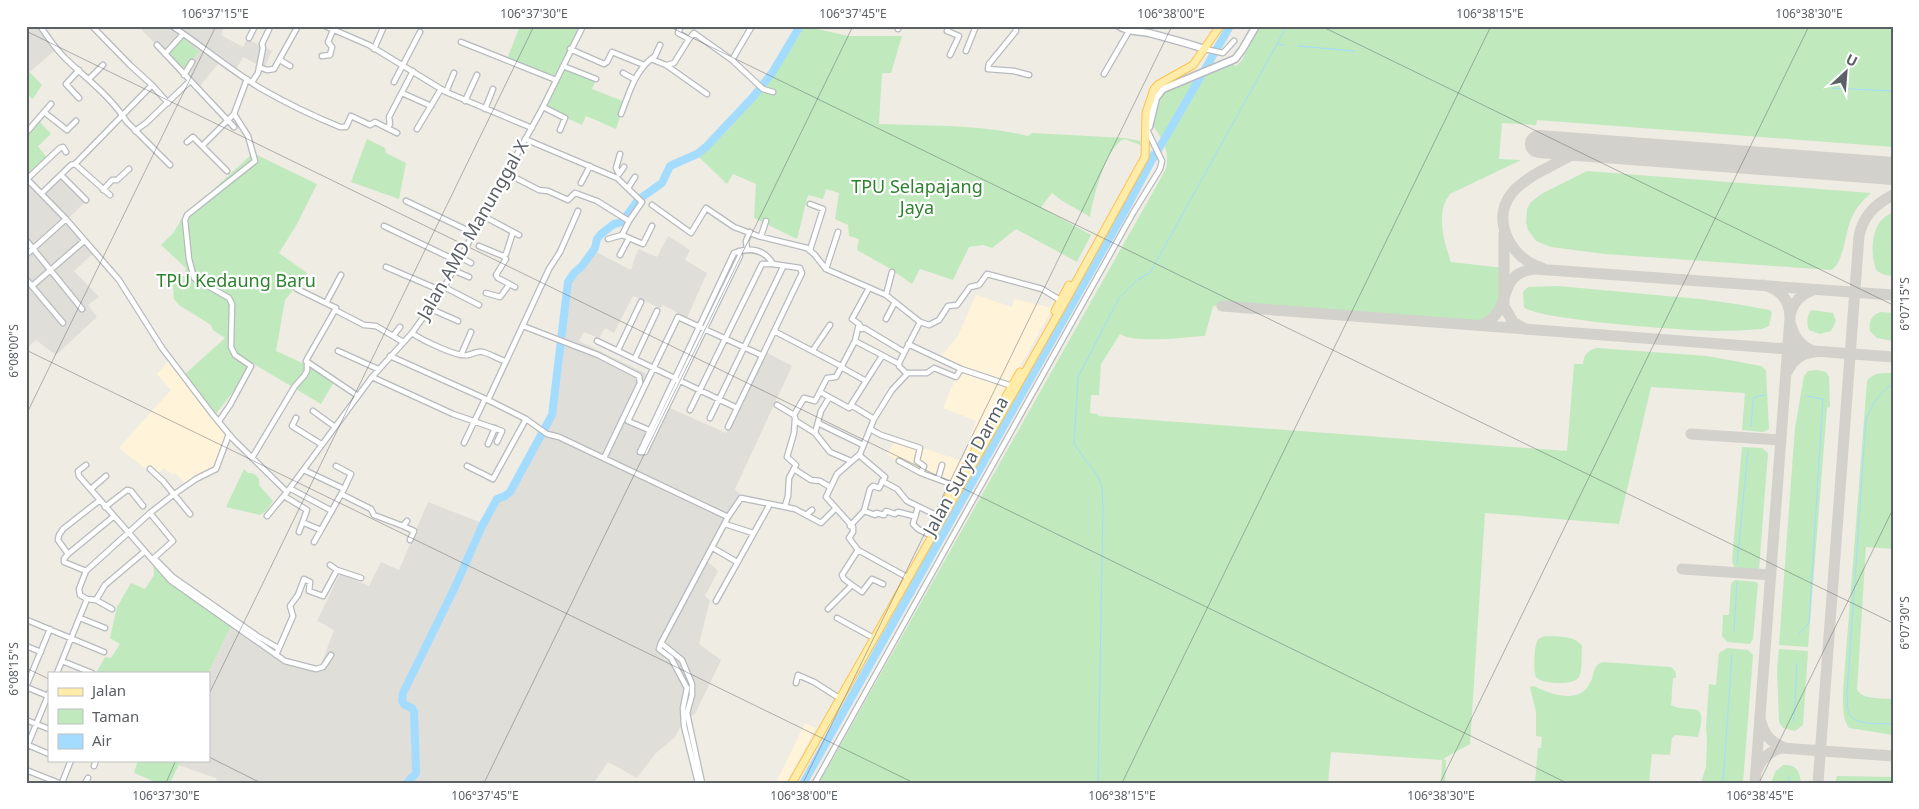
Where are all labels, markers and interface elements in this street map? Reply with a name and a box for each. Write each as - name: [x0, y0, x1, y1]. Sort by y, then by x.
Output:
- text: 106°37'15"E: [181, 5, 249, 22]
- text: 106°37'30"E: [500, 5, 568, 22]
- text: 106°37'45"E: [819, 5, 887, 22]
- text: 106°38'00"E: [1137, 5, 1205, 22]
- text: 106°38'15"E: [1456, 5, 1524, 22]
- text: 106°38'30"E: [1775, 5, 1843, 22]
- north arrow: [1822, 48, 1872, 98]
- text: U: [1843, 49, 1861, 71]
- street label: Jalan AMD Manunggal X: [410, 135, 534, 325]
- park label: TPU Selapajang Jaya: [851, 174, 983, 219]
- park label: TPU Kedaung Baru: [156, 268, 316, 292]
- text: 6°07'15"S: [1896, 277, 1913, 331]
- text: 6°08'00"S: [5, 324, 22, 378]
- street label: Jalan Surya Darma: [916, 392, 1013, 541]
- text: 6°07'30"S: [1896, 596, 1913, 650]
- text: 6°08'15"S: [5, 642, 22, 696]
- legend: [48, 672, 210, 762]
- text: Jalan: [90, 680, 126, 700]
- text: Taman: [92, 706, 139, 726]
- text: Air: [92, 730, 112, 750]
- text: 106°37'30"E: [132, 787, 200, 804]
- text: 106°37'45"E: [451, 787, 519, 804]
- text: 106°38'00"E: [770, 787, 838, 804]
- text: 106°38'15"E: [1088, 787, 1156, 804]
- text: 106°38'30"E: [1407, 787, 1475, 804]
- text: 106°38'45"E: [1726, 787, 1794, 804]

